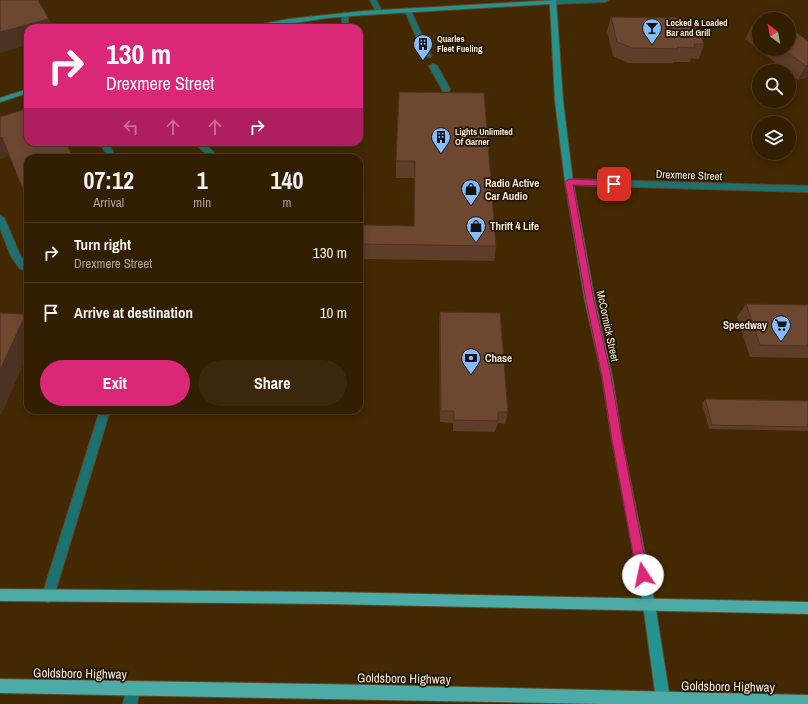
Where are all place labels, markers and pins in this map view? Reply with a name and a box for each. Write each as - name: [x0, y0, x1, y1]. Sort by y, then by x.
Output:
- bar icon: Locked & Loaded Bar and Grill: [641, 17, 663, 45]
- place label: Locked & Loaded Bar and Grill: [666, 17, 728, 39]
- building icon: Quarles Fleet Fueling: [412, 33, 434, 61]
- place label: Quarles Fleet Fueling: [437, 33, 483, 55]
- building icon: Lights Unlimited Of Garner: [430, 126, 452, 154]
- place label: Lights Unlimited Of Garner: [455, 126, 513, 148]
- pin: [597, 167, 631, 201]
- place label: Radio Active Car Audio: [485, 176, 539, 203]
- shop icon: Radio Active Car Audio: [460, 178, 482, 206]
- shop icon: Thrift 4 Life: [465, 215, 487, 243]
- place label: Thrift 4 Life: [490, 219, 539, 233]
- supermarket icon: Speedway: [770, 314, 792, 342]
- place label: Speedway: [723, 318, 767, 332]
- bank icon: Chase: [460, 347, 482, 375]
- place label: Chase: [485, 351, 512, 365]

